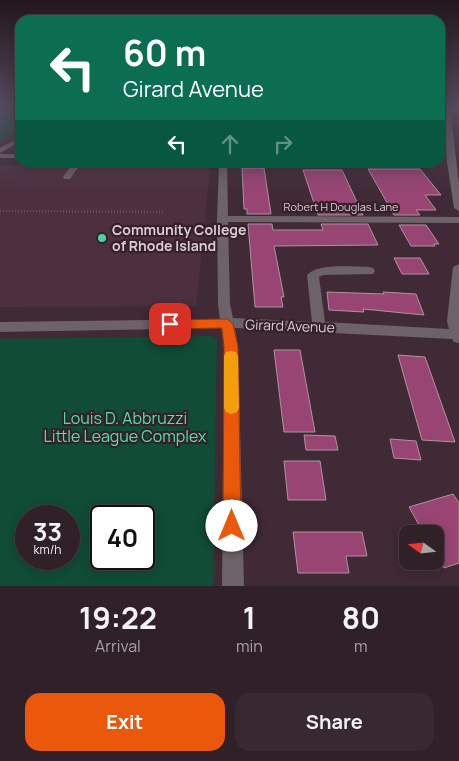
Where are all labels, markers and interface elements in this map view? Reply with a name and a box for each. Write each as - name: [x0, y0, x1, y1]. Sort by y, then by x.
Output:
- text: 60 m: [123, 29, 206, 77]
- icon: left: [40, 35, 105, 100]
- text: Girard Avenue: [123, 74, 264, 104]
- icon: left: [163, 130, 191, 158]
- icon: ahead: [216, 130, 244, 158]
- icon: right: [269, 130, 297, 158]
- street label: Robert H Douglas Lane: [284, 199, 399, 214]
- place label: Community College of Rhode Island: [112, 220, 246, 255]
- marker: Community College of Rhode Island: [96, 232, 108, 244]
- pin: [149, 303, 191, 345]
- icon: arrive: [156, 310, 184, 338]
- street label: Girard Avenue: [245, 314, 335, 337]
- park label: Louis D. Abbruzzi Little League Complex: [44, 407, 207, 447]
- position arrow: [205, 499, 257, 551]
- speed limit sign: 40: [90, 505, 155, 570]
- text: 33: [33, 514, 62, 549]
- north arrow: [399, 525, 444, 570]
- map controls: [399, 525, 444, 570]
- text: km/h: [34, 541, 61, 558]
- text: 19:22: [79, 597, 157, 638]
- text: 1: [243, 597, 256, 638]
- text: 80: [342, 597, 380, 638]
- text: Arrival: [95, 635, 141, 657]
- text: min: [236, 635, 263, 657]
- text: m: [354, 635, 368, 657]
- button: Exit: [25, 693, 225, 751]
- button: Share: [235, 693, 434, 751]

